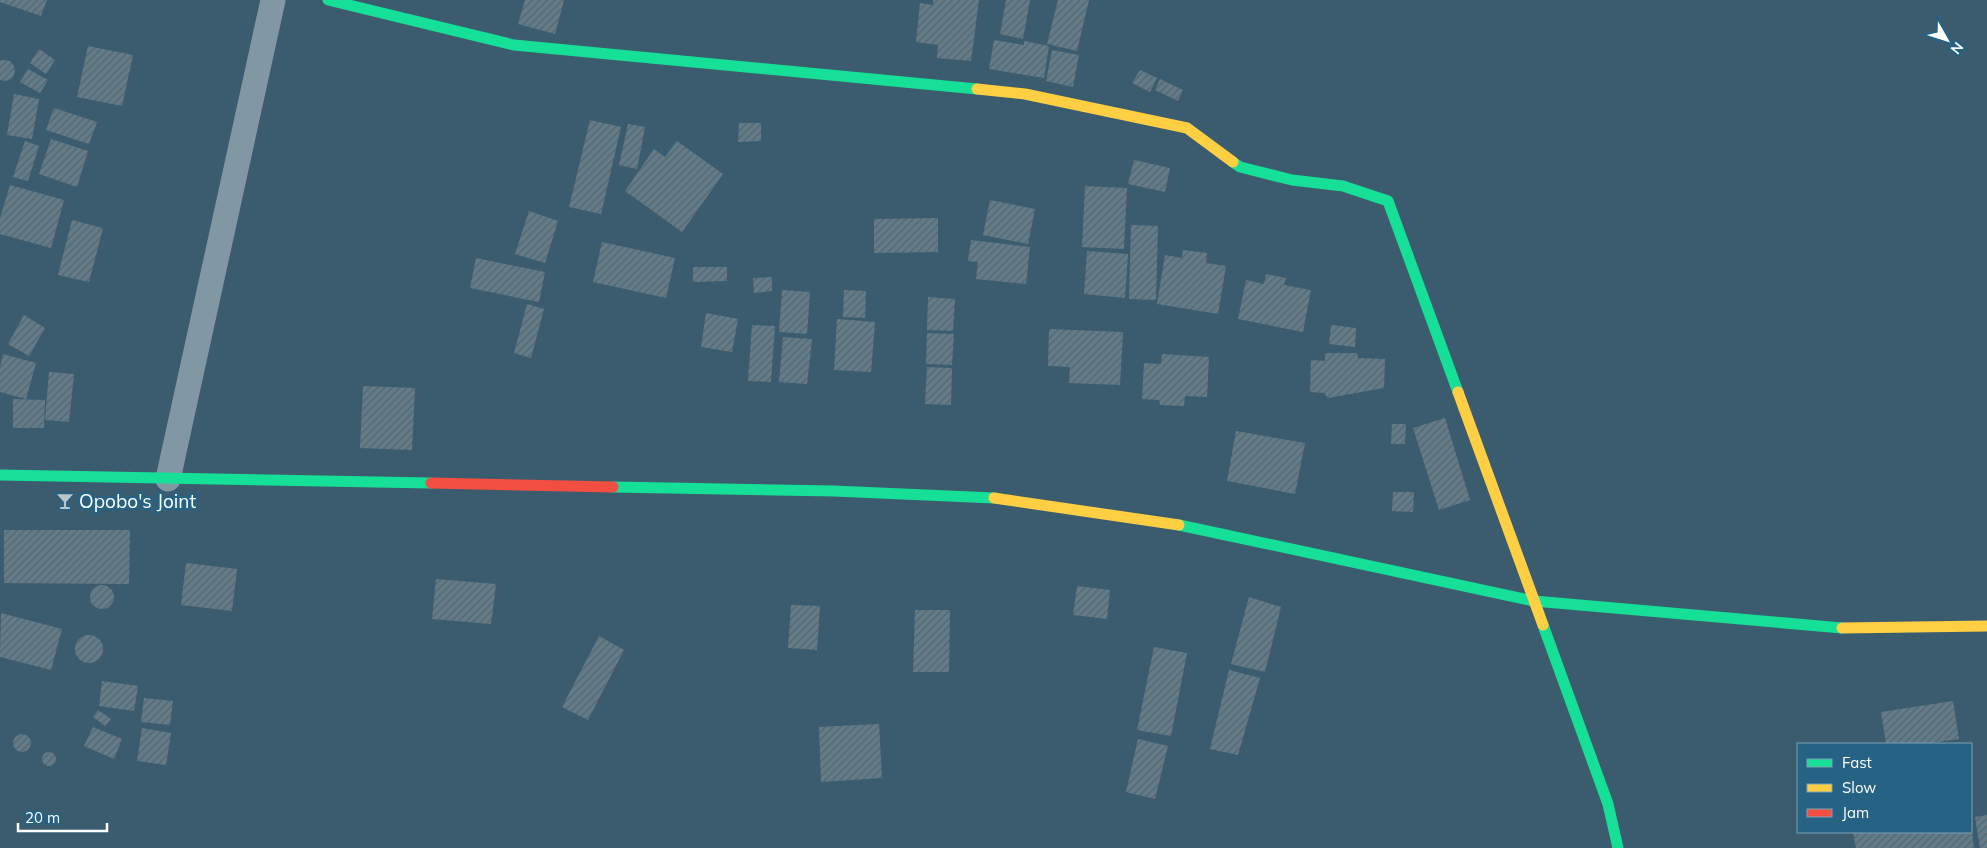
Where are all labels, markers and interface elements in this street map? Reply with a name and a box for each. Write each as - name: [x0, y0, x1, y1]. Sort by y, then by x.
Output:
- north arrow: [1922, 15, 1972, 65]
- text: N: [1947, 38, 1967, 58]
- place label: Opobo's Joint: [79, 489, 197, 513]
- bar icon: Opobo's Joint: [55, 491, 75, 511]
- legend: [1797, 743, 1972, 833]
- text: Fast: [1842, 753, 1872, 772]
- text: Slow: [1842, 778, 1876, 797]
- scale bar: [18, 800, 106, 832]
- text: Jam: [1842, 803, 1869, 822]
- text: 20 m: [25, 808, 60, 827]

